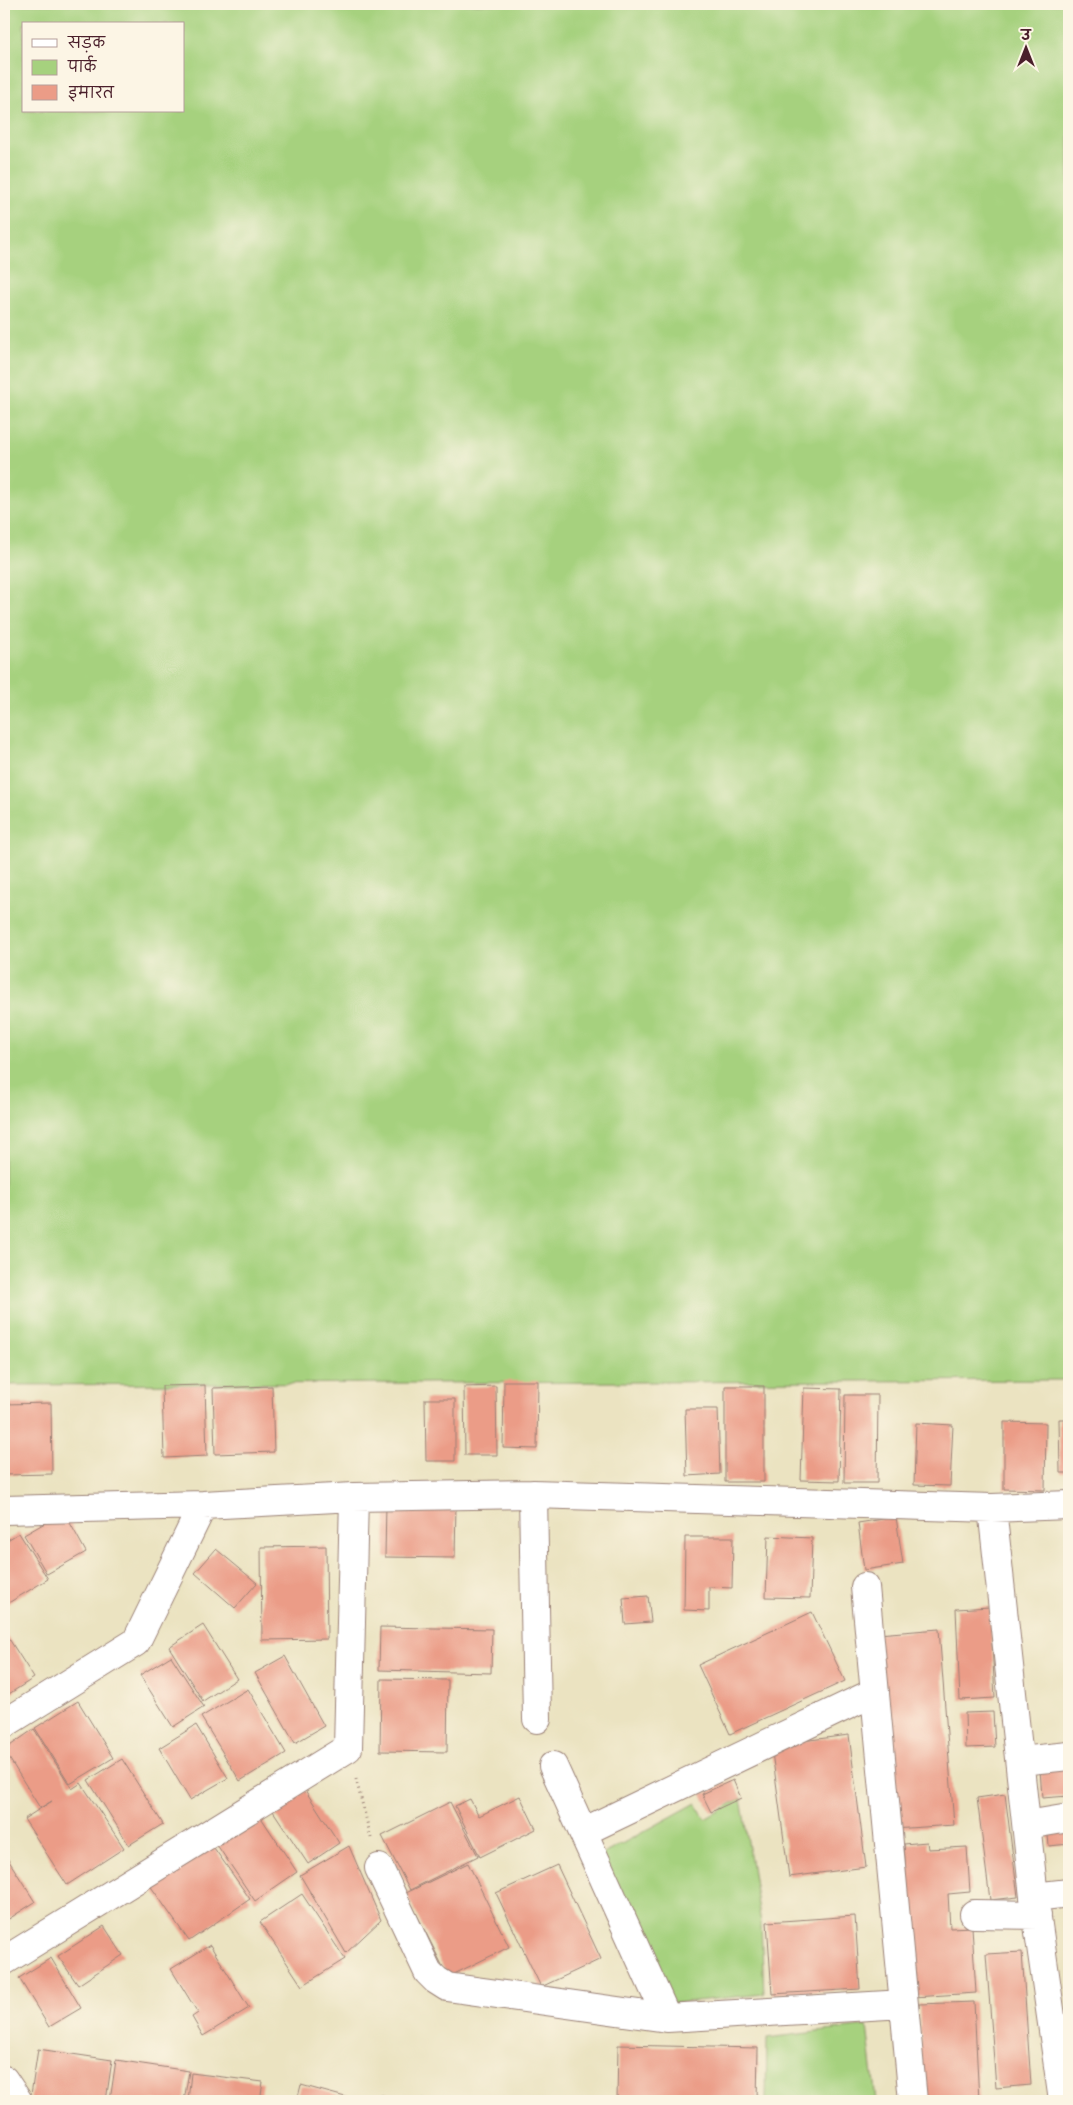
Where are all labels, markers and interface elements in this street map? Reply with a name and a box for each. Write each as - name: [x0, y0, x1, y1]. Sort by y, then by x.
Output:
- legend: [22, 22, 185, 112]
- north arrow: [1000, 22, 1050, 72]
- text: उ: [1019, 27, 1032, 44]
- text: सड़क: [67, 34, 106, 53]
- text: पार्क: [67, 55, 98, 76]
- text: इमारत: [68, 84, 115, 102]

